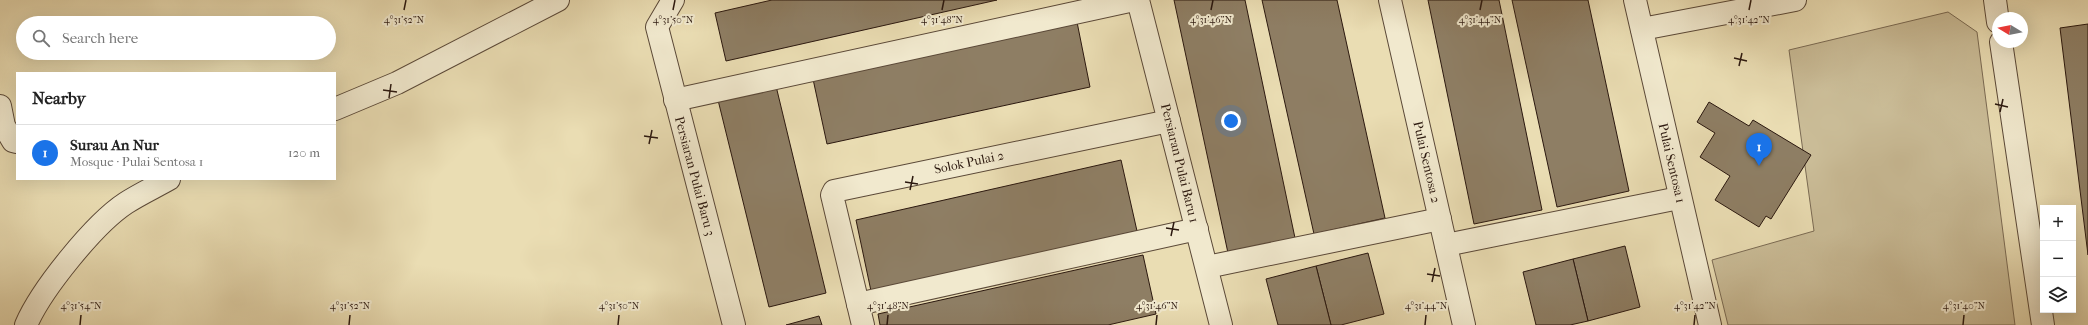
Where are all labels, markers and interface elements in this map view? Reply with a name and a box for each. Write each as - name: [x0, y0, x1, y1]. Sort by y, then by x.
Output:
- north arrow: [1992, 12, 2028, 48]
- text: 4°31'52"N: [384, 14, 425, 26]
- text: 4°31'50"N: [653, 14, 694, 26]
- text: 4°31'48"N: [921, 14, 963, 26]
- text: 4°31'46"N: [1190, 14, 1232, 26]
- text: 4°31'44"N: [1459, 14, 1502, 26]
- text: 4°31'42"N: [1728, 14, 1770, 26]
- search box: [16, 16, 336, 60]
- icon: search: [30, 27, 52, 49]
- text: Search here: [62, 29, 138, 47]
- text: Nearby: [32, 88, 86, 108]
- street label: Persiaran Pulai Baru 1: [1158, 102, 1202, 224]
- your location: [1221, 111, 1241, 131]
- street label: Persiaran Pulai Baru 3: [672, 115, 718, 237]
- street label: Pulai Sentosa 2: [1410, 120, 1444, 205]
- street label: Pulai Sentosa 1: [1656, 122, 1688, 204]
- pin: 1: [1746, 133, 1772, 166]
- text: Surau An Nur: [70, 136, 159, 154]
- text: 1: [43, 145, 47, 160]
- text: 120 m: [288, 145, 320, 160]
- street label: Solok Pulai 2: [933, 147, 1005, 177]
- text: Mosque · Pulai Sentosa 1: [70, 154, 203, 169]
- map controls: [2040, 205, 2076, 313]
- button: +: [2040, 205, 2076, 241]
- button: −: [2040, 241, 2076, 277]
- button: layers: [2040, 277, 2076, 313]
- text: 4°31'54"N: [60, 300, 102, 312]
- text: 4°31'52"N: [330, 300, 371, 312]
- text: 4°31'50"N: [599, 300, 640, 312]
- text: 4°31'48"N: [867, 300, 909, 312]
- text: 4°31'46"N: [1136, 300, 1178, 312]
- text: 4°31'44"N: [1405, 300, 1448, 312]
- text: 4°31'42"N: [1674, 300, 1716, 312]
- text: 4°31'40"N: [1943, 300, 1986, 312]

